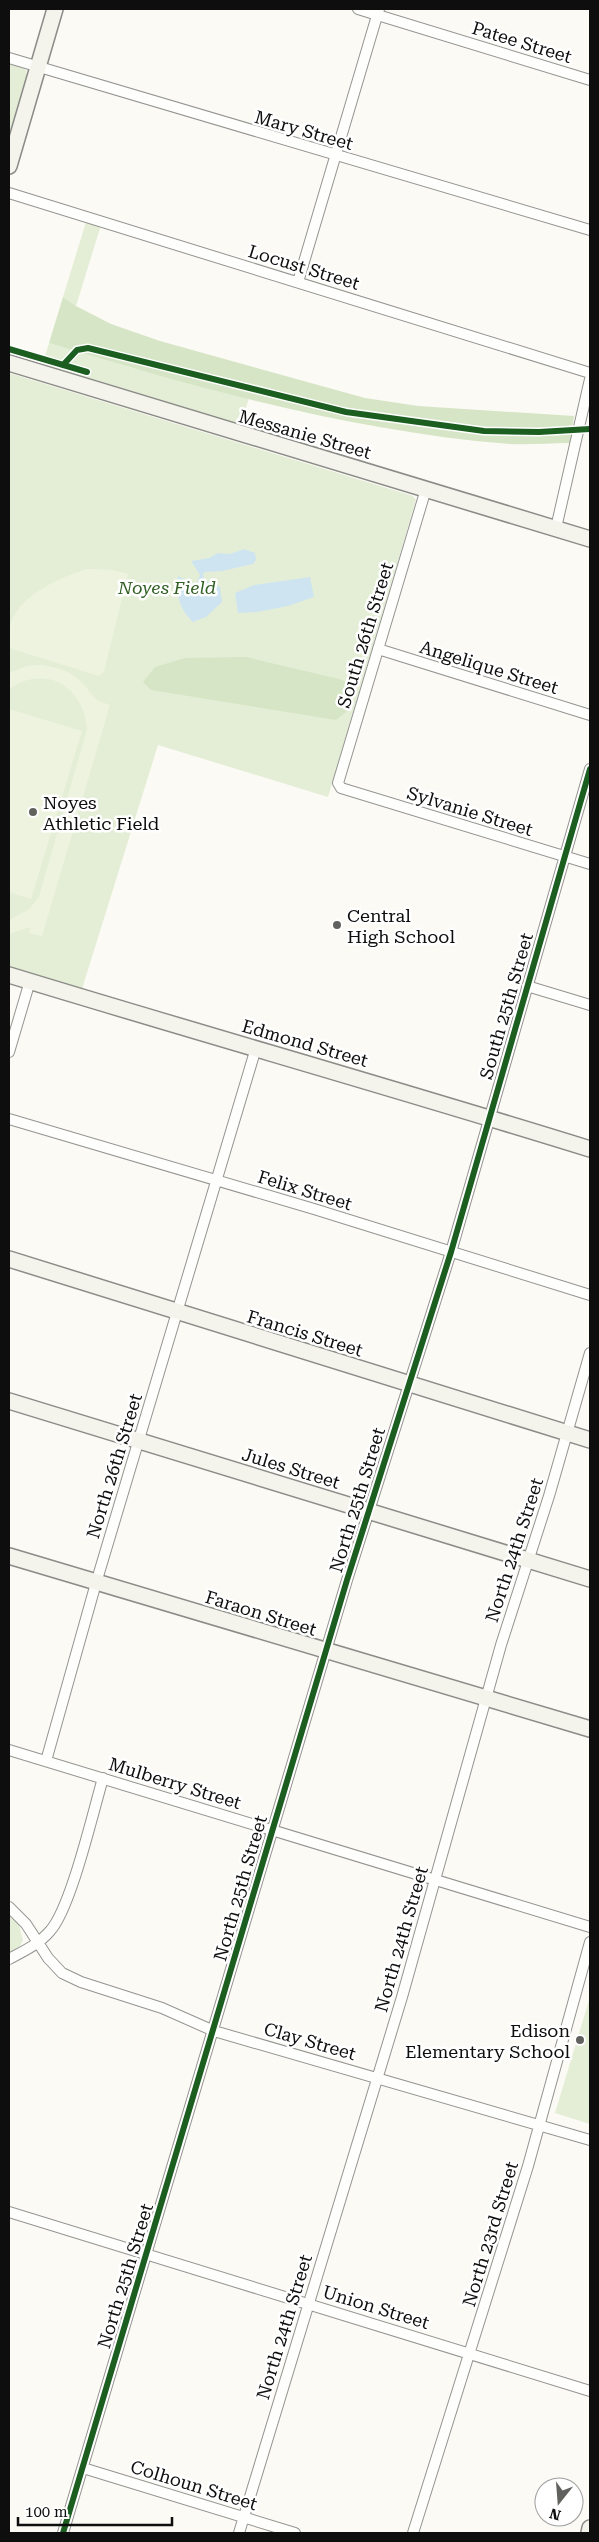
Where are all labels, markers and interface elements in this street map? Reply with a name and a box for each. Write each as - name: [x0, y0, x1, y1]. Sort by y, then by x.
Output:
- street label: Patee Street: [470, 17, 575, 67]
- street label: Mary Street: [252, 106, 356, 154]
- street label: Locust Street: [246, 240, 362, 294]
- street label: Messanie Street: [236, 405, 374, 463]
- street label: South 26th Street: [333, 559, 397, 710]
- park label: Noyes Field: [117, 577, 216, 598]
- street label: Angelique Street: [417, 636, 561, 698]
- street label: Sylvanie Street: [405, 782, 536, 840]
- place label: Noyes Athletic Field: [43, 792, 160, 834]
- marker: Noyes Athletic Field: [27, 806, 39, 818]
- place label: Central High School: [347, 905, 455, 947]
- marker: Central High School: [331, 919, 343, 931]
- street label: South 25th Street: [475, 930, 537, 1082]
- street label: Edmond Street: [240, 1015, 371, 1071]
- street label: Felix Street: [255, 1166, 355, 1214]
- street label: Francis Street: [245, 1305, 366, 1361]
- street label: North 26th Street: [82, 1391, 146, 1541]
- street label: North 25th Street: [325, 1425, 389, 1575]
- street label: Jules Street: [239, 1443, 343, 1493]
- street label: North 24th Street: [481, 1475, 547, 1625]
- street label: Faraon Street: [203, 1586, 319, 1640]
- street label: Mulberry Street: [106, 1753, 244, 1813]
- street label: North 25th Street: [209, 1812, 271, 1963]
- street label: North 24th Street: [370, 1863, 432, 2014]
- street label: Clay Street: [262, 2018, 359, 2064]
- place label: Edison Elementary School: [405, 2020, 570, 2062]
- marker: Edison Elementary School: [574, 2034, 586, 2046]
- street label: North 23rd Street: [458, 2158, 522, 2309]
- street label: North 25th Street: [93, 2201, 157, 2351]
- street label: North 24th Street: [252, 2252, 316, 2402]
- street label: Union Street: [320, 2281, 432, 2333]
- street label: Colhoun Street: [128, 2456, 260, 2514]
- north arrow: [534, 2477, 584, 2527]
- scale bar: [18, 2494, 171, 2526]
- text: 100 m: [25, 2503, 68, 2521]
- text: N: [547, 2505, 563, 2524]

